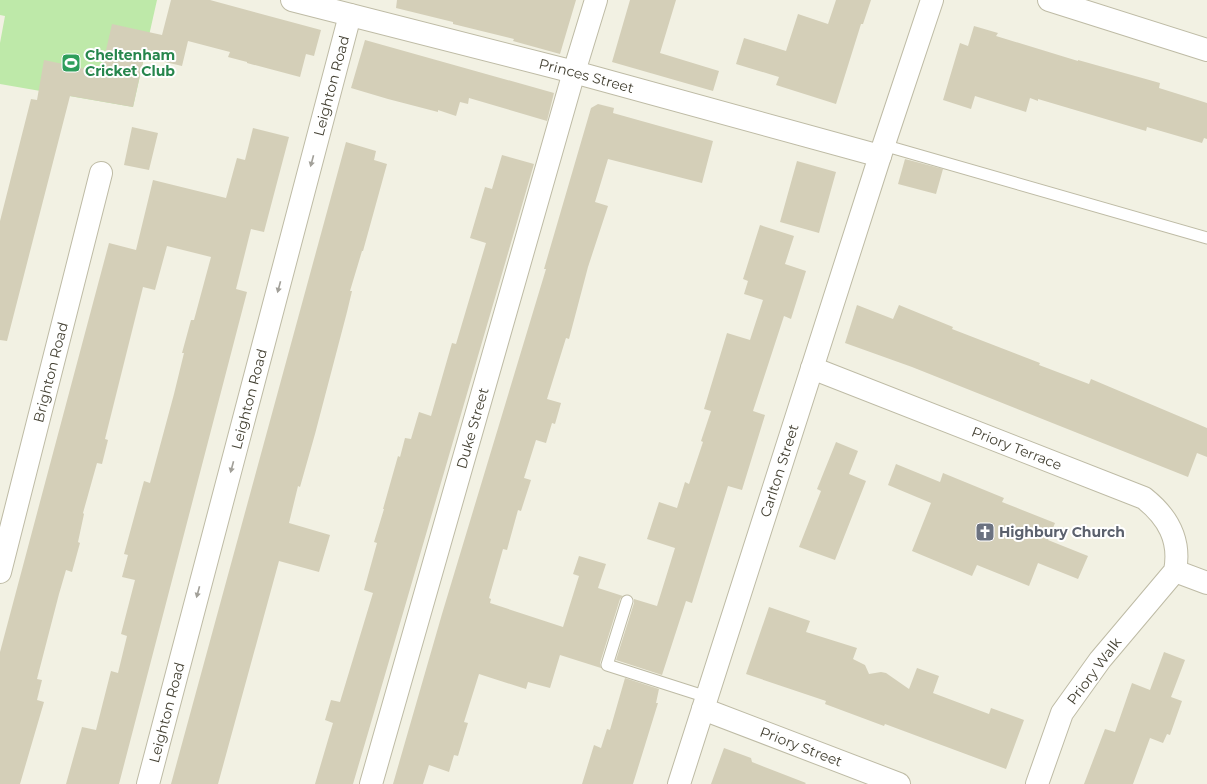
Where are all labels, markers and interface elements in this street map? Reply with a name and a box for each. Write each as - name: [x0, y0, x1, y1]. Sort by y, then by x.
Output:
- street label: Leighton Road: [310, 33, 353, 138]
- place label: Cheltenham Cricket Club: [85, 46, 175, 80]
- sports icon: Cheltenham Cricket Club: [60, 52, 82, 74]
- street label: Princes Street: [537, 54, 636, 97]
- one-way arrow: [309, 155, 315, 167]
- one-way arrow: [276, 281, 282, 293]
- street label: Brighton Road: [29, 320, 72, 424]
- street label: Leighton Road: [227, 347, 271, 451]
- street label: Duke Street: [452, 385, 493, 471]
- street label: Carlton Street: [756, 421, 803, 520]
- street label: Priory Terrace: [969, 422, 1065, 474]
- one-way arrow: [228, 460, 234, 473]
- church icon: Highbury Church: [974, 521, 996, 543]
- place label: Highbury Church: [999, 523, 1125, 541]
- one-way arrow: [195, 586, 201, 598]
- street label: Priory Walk: [1063, 633, 1126, 708]
- street label: Leighton Road: [145, 660, 189, 765]
- street label: Priory Street: [757, 723, 845, 771]

